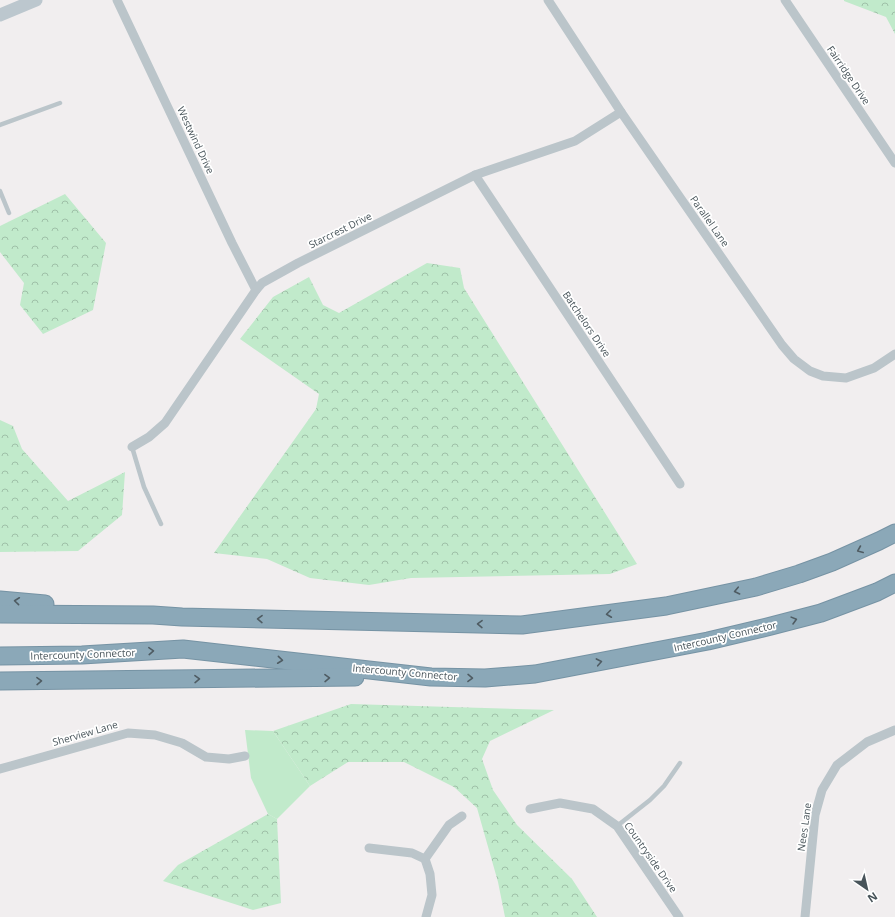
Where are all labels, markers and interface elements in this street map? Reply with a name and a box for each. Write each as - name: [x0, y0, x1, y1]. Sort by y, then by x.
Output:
- street label: Fairridge Drive: [824, 43, 874, 107]
- street label: Westwind Drive: [174, 104, 218, 176]
- street label: Parallel Lane: [687, 193, 733, 250]
- street label: Starcrest Drive: [306, 209, 374, 251]
- street label: Batchelors Drive: [560, 288, 614, 360]
- one-way arrow: [856, 545, 864, 553]
- one-way arrow: [734, 587, 740, 595]
- one-way arrow: [14, 597, 20, 606]
- one-way arrow: [606, 609, 612, 618]
- one-way arrow: [257, 614, 263, 623]
- one-way arrow: [790, 616, 797, 625]
- street label: Intercounty Connector: [672, 617, 778, 655]
- one-way arrow: [477, 620, 483, 628]
- street label: Intercounty Connector: [30, 645, 136, 663]
- one-way arrow: [148, 647, 154, 656]
- one-way arrow: [277, 655, 283, 664]
- one-way arrow: [596, 658, 602, 666]
- street label: Intercounty Connector: [352, 660, 458, 684]
- one-way arrow: [467, 673, 473, 682]
- one-way arrow: [324, 674, 330, 682]
- one-way arrow: [194, 675, 200, 683]
- one-way arrow: [36, 676, 42, 685]
- street label: Sherview Lane: [51, 717, 120, 749]
- street label: Nees Lane: [794, 802, 814, 852]
- street label: Countryside Drive: [621, 819, 681, 895]
- north arrow: [847, 869, 887, 909]
- text: N: [865, 889, 881, 906]

